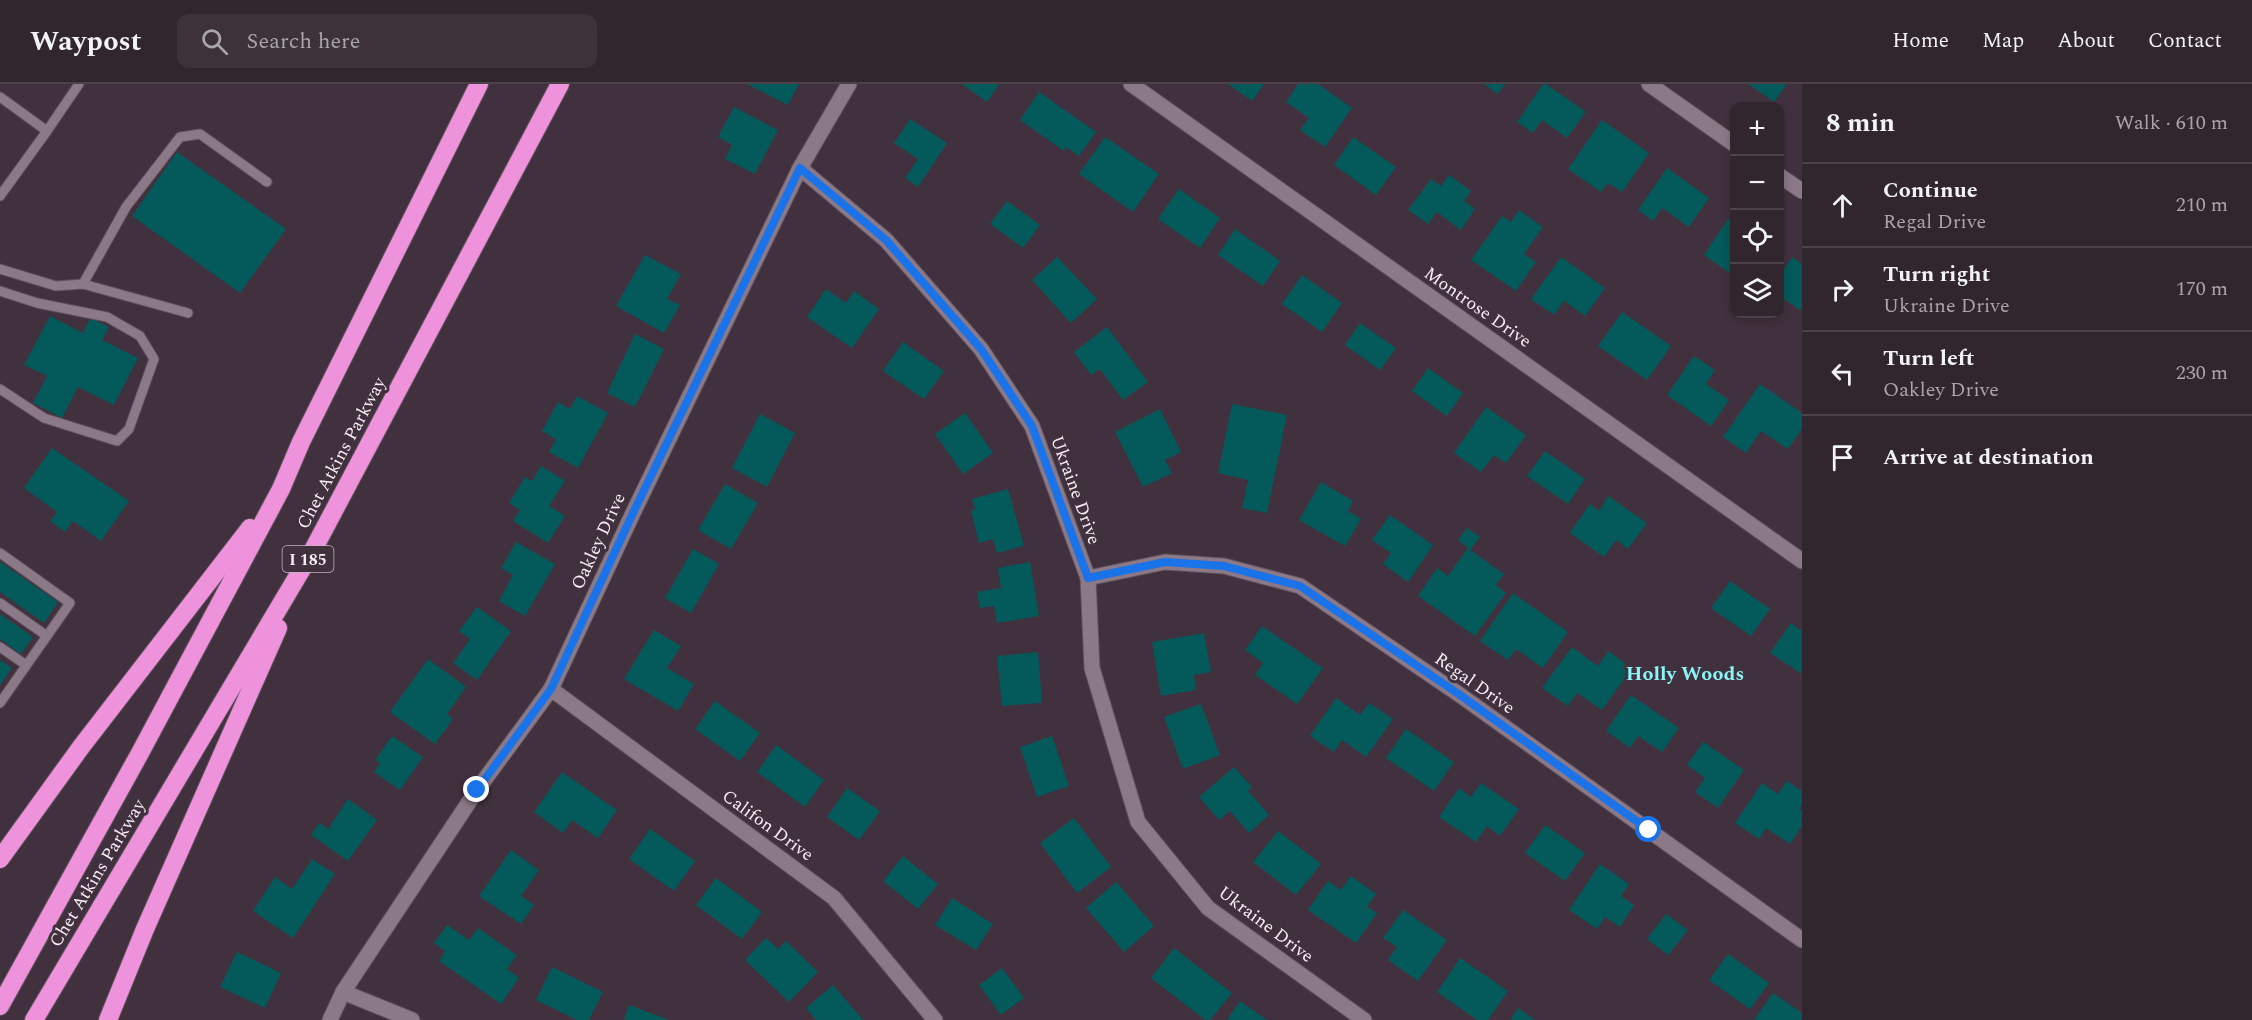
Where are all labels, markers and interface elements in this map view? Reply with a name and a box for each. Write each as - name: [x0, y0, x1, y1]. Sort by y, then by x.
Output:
- search box: [177, 14, 597, 68]
- text: Waypost: [30, 20, 141, 63]
- icon: search: [198, 25, 231, 58]
- text: Search here: [246, 25, 361, 58]
- text: Home: [1892, 25, 1949, 57]
- text: Map: [1982, 25, 2024, 57]
- text: About: [2057, 25, 2115, 57]
- text: Contact: [2148, 25, 2222, 57]
- map controls: [1730, 102, 1784, 318]
- button: +: [1730, 102, 1784, 156]
- text: 8 min: [1826, 103, 1895, 143]
- text: Walk · 610 m: [2115, 108, 2228, 138]
- button: −: [1730, 156, 1784, 210]
- text: Continue: [1883, 174, 1978, 207]
- icon: ahead: [1826, 189, 1859, 222]
- text: 210 m: [2176, 190, 2228, 220]
- text: Regal Drive: [1883, 207, 1986, 237]
- button: locate: [1730, 210, 1784, 264]
- text: Turn right: [1883, 258, 1990, 291]
- street label: Montrose Drive: [1418, 260, 1537, 355]
- button: layers: [1730, 264, 1784, 318]
- icon: right: [1826, 273, 1859, 306]
- text: 170 m: [2176, 274, 2228, 304]
- text: Ukraine Drive: [1883, 291, 2010, 321]
- text: Turn left: [1883, 342, 1975, 375]
- icon: left: [1826, 357, 1859, 390]
- text: 230 m: [2176, 358, 2228, 388]
- street label: Chet Atkins Parkway: [290, 371, 394, 534]
- text: Oakley Drive: [1883, 375, 1999, 405]
- street label: Ukraine Drive: [1043, 432, 1108, 548]
- icon: arrive: [1826, 441, 1859, 474]
- text: Arrive at destination: [1883, 441, 2094, 474]
- street label: Oakley Drive: [564, 488, 633, 594]
- road number: I 185: [282, 546, 334, 572]
- street label: Regal Drive: [1429, 646, 1520, 721]
- district label: Holly Woods: [1626, 659, 1744, 689]
- route end: [463, 776, 489, 802]
- street label: Califon Drive: [716, 783, 819, 868]
- street label: Chet Atkins Parkway: [42, 793, 153, 952]
- route start: [1635, 816, 1661, 842]
- street label: Ukraine Drive: [1212, 879, 1319, 969]

